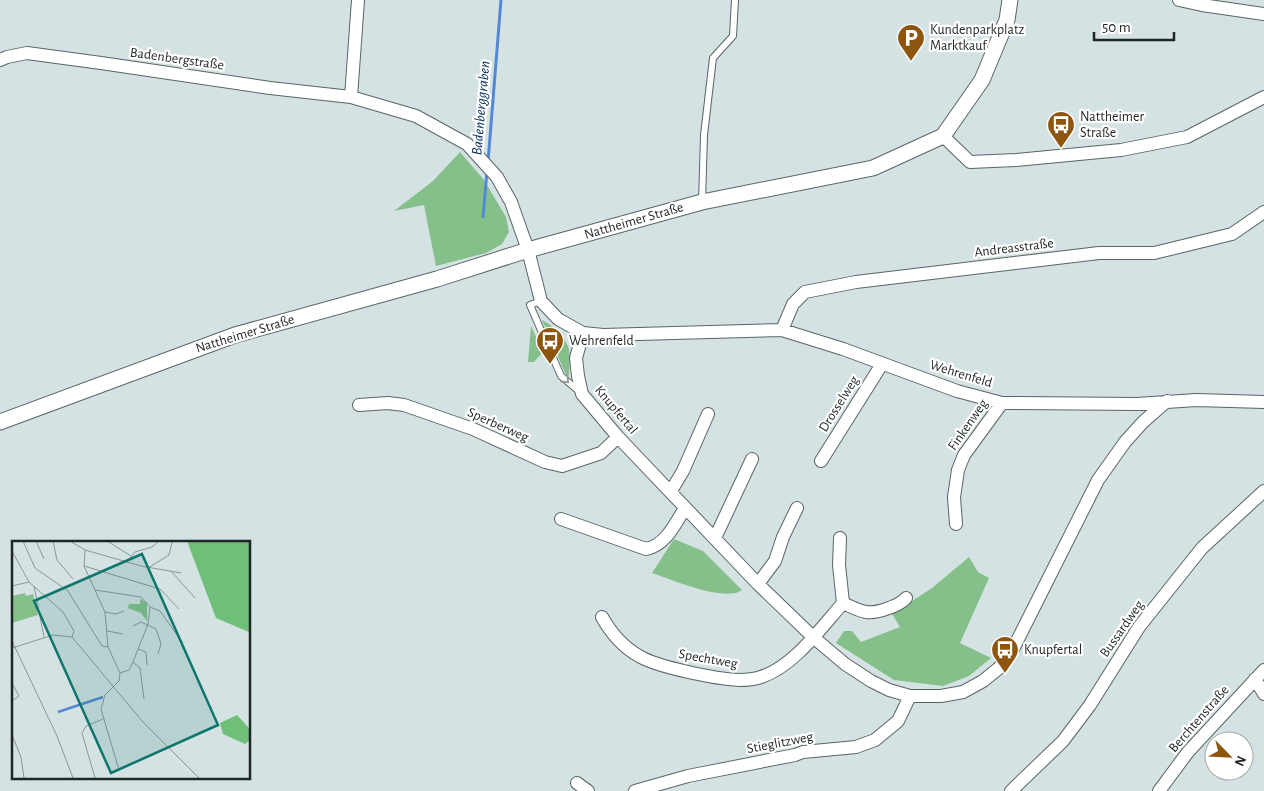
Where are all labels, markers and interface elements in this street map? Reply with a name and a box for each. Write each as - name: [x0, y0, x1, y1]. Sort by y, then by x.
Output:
- scale bar: [1094, 10, 1174, 42]
- text: 50 m: [1102, 20, 1131, 35]
- parking icon: Kundenparkplatz Marktkauf: [896, 23, 926, 62]
- place label: Kundenparkplatz Marktkauf: [930, 23, 1024, 53]
- street label: Badenbergstraße: [129, 45, 225, 73]
- water label: Badenberggraben: [469, 60, 493, 156]
- bus stop icon: Nattheimer Straße: [1046, 110, 1076, 149]
- place label: Nattheimer Straße: [1080, 110, 1144, 140]
- street label: Nattheimer Straße: [583, 200, 685, 242]
- street label: Andreasstraße: [974, 236, 1054, 260]
- street label: Nattheimer Straße: [194, 312, 296, 356]
- bus stop icon: Wehrenfeld: [535, 326, 565, 365]
- place label: Wehrenfeld: [569, 334, 634, 348]
- street label: Wehrenfeld: [928, 358, 994, 390]
- street label: Drosselweg: [816, 373, 862, 434]
- one-way arrow: [561, 374, 570, 383]
- street label: Knupfertal: [592, 383, 640, 437]
- street label: Finkenweg: [945, 397, 991, 453]
- street label: Sperberweg: [465, 405, 531, 445]
- inset map: [12, 541, 250, 778]
- street label: Bussardweg: [1097, 598, 1147, 660]
- bus stop icon: Knupfertal: [990, 635, 1020, 674]
- place label: Knupfertal: [1024, 643, 1082, 657]
- street label: Spechtweg: [677, 647, 739, 671]
- street label: Berchtenstraße: [1166, 683, 1232, 755]
- street label: Stieglitzweg: [746, 730, 814, 756]
- north arrow: [1204, 731, 1254, 781]
- text: N: [1232, 754, 1248, 768]

